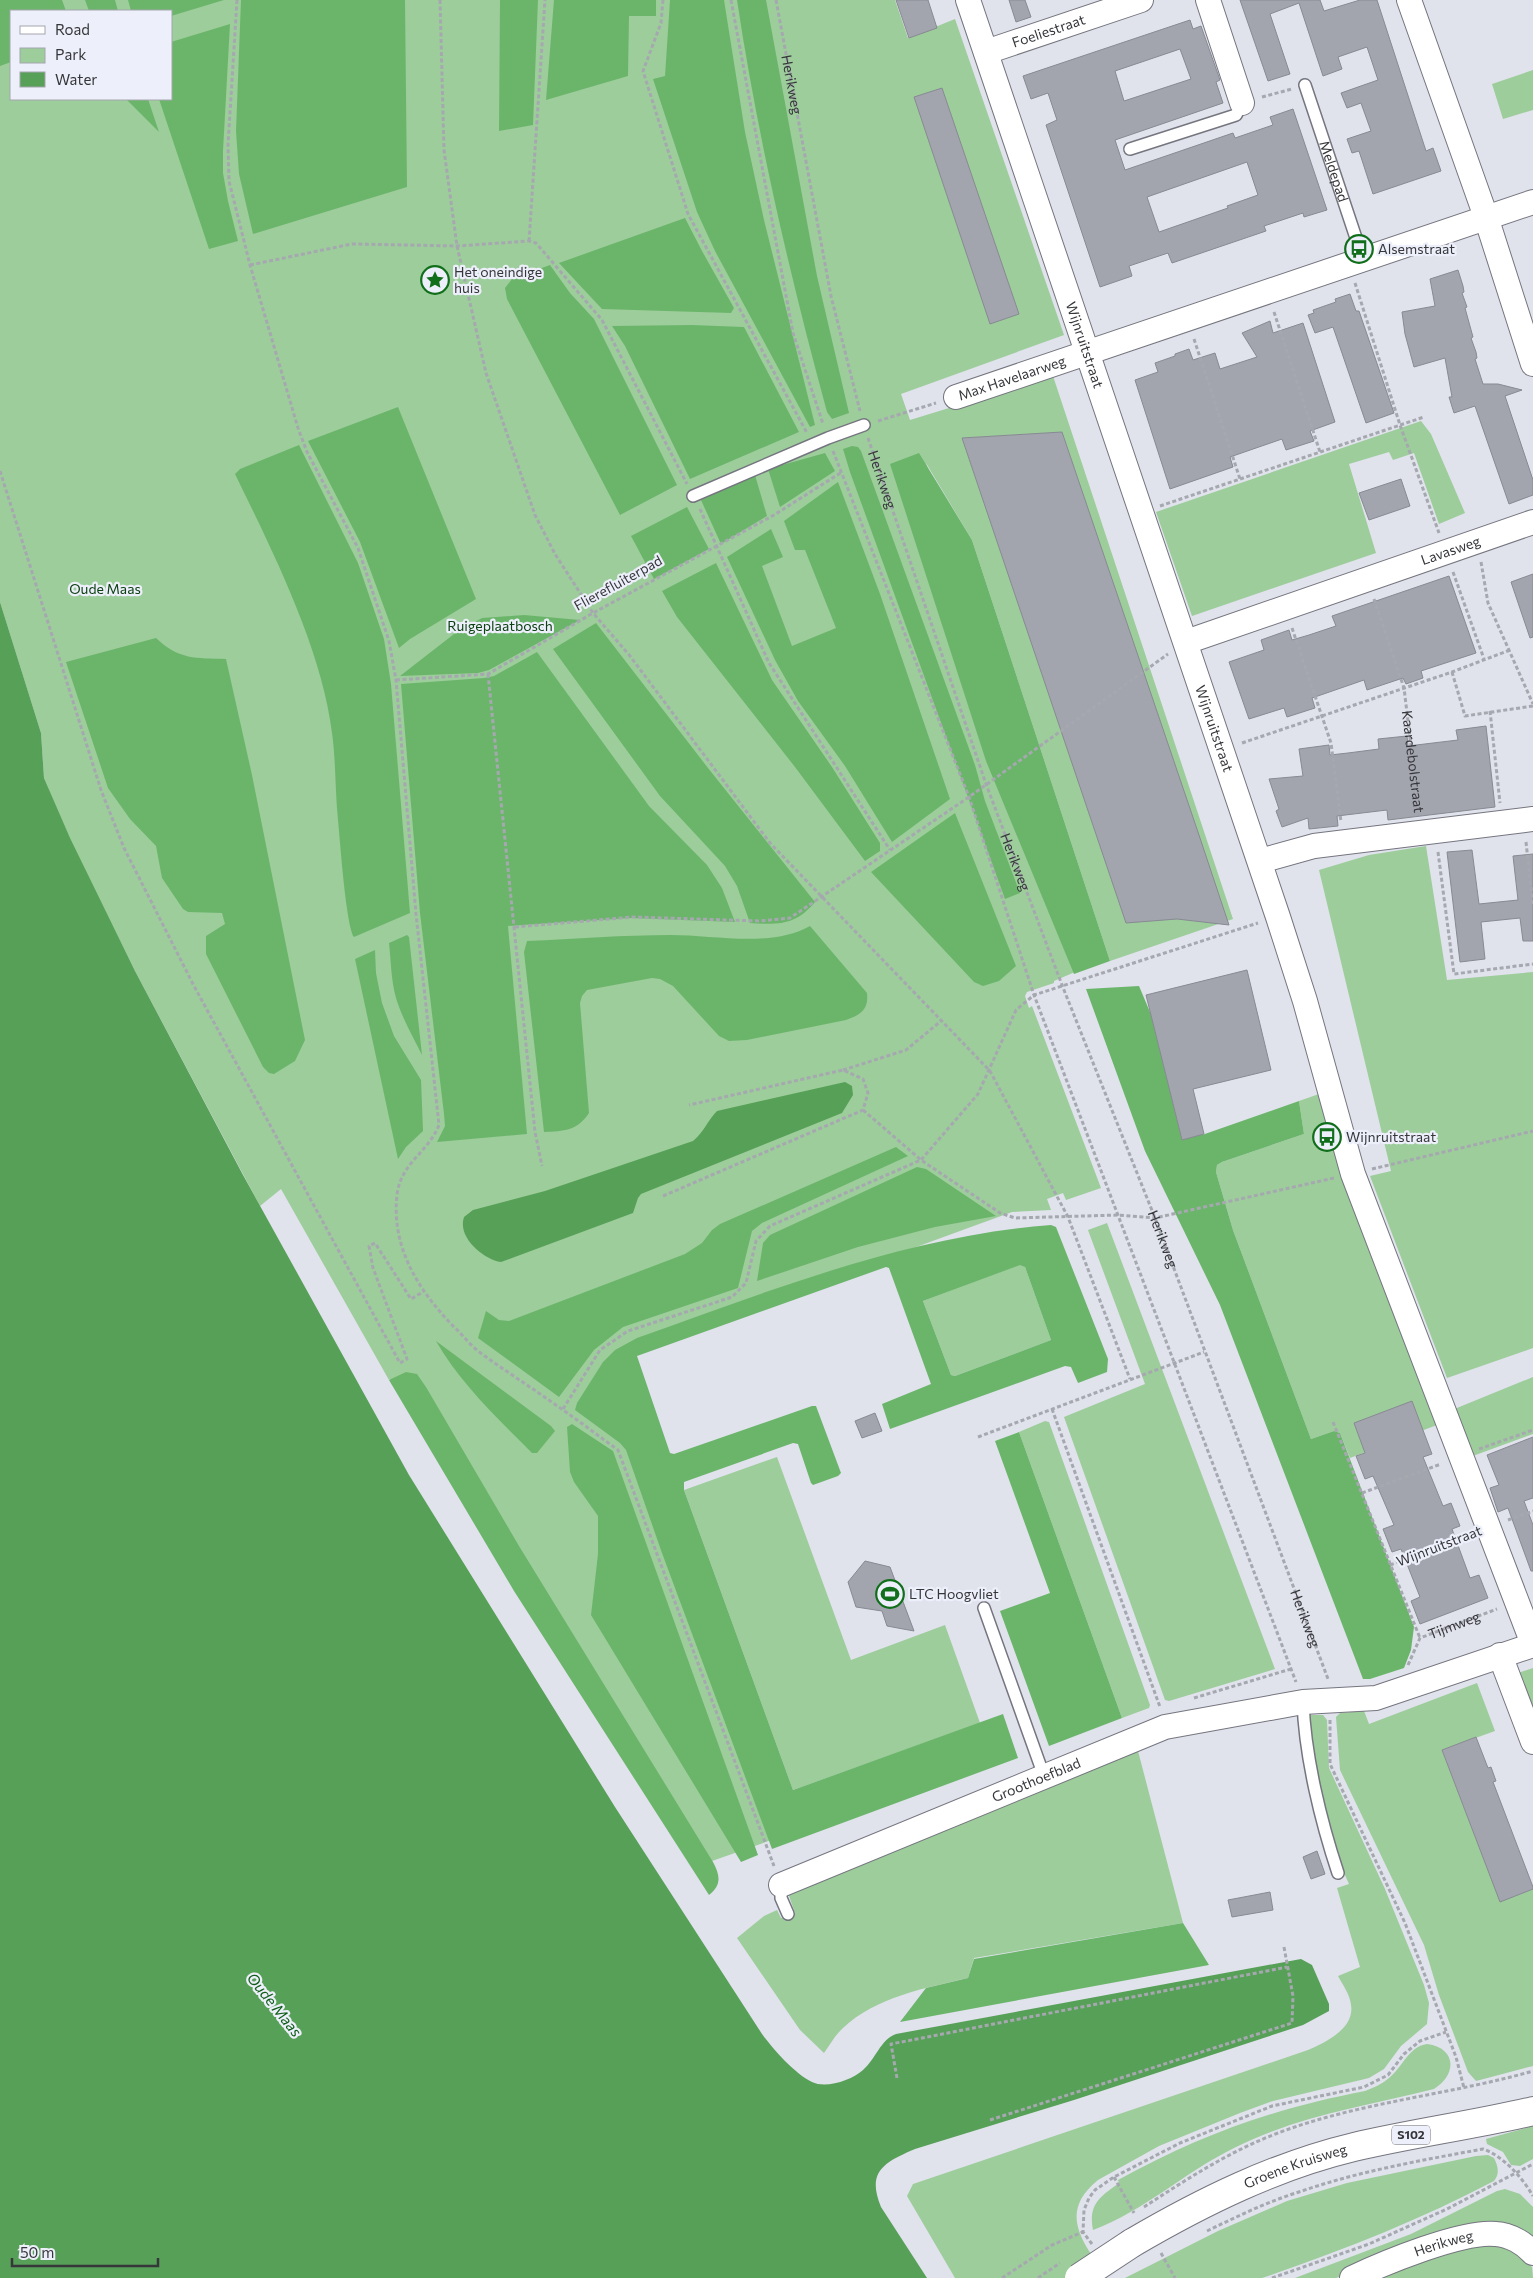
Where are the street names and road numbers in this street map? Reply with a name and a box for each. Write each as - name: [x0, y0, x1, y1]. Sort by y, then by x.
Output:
- street label: Foeliestraat: [1010, 10, 1087, 51]
- street label: Herikweg: [778, 53, 806, 116]
- street label: Meldepad: [1316, 138, 1352, 204]
- street label: Wijnruitstraat: [1063, 299, 1108, 390]
- street label: Max Havelaarweg: [956, 351, 1068, 404]
- street label: Herikweg: [865, 448, 901, 511]
- street label: Lavasweg: [1419, 532, 1483, 568]
- street label: Flierefluiterpad: [571, 551, 665, 614]
- street label: Wijnruitstraat: [1192, 683, 1237, 774]
- street label: Kaardebolstraat: [1399, 709, 1428, 814]
- street label: Herikweg: [997, 830, 1035, 894]
- street label: Herikweg: [1145, 1208, 1182, 1271]
- street label: Wijnruitstraat: [1394, 1521, 1484, 1570]
- street label: Herikweg: [1287, 1587, 1324, 1650]
- street label: Tijmweg: [1426, 1607, 1483, 1642]
- street label: Groothoefblad: [989, 1754, 1083, 1805]
- road number: S102: [1392, 2126, 1430, 2144]
- street label: Groene Kruisweg: [1241, 2140, 1349, 2192]
- street label: Herikweg: [1411, 2226, 1475, 2260]

